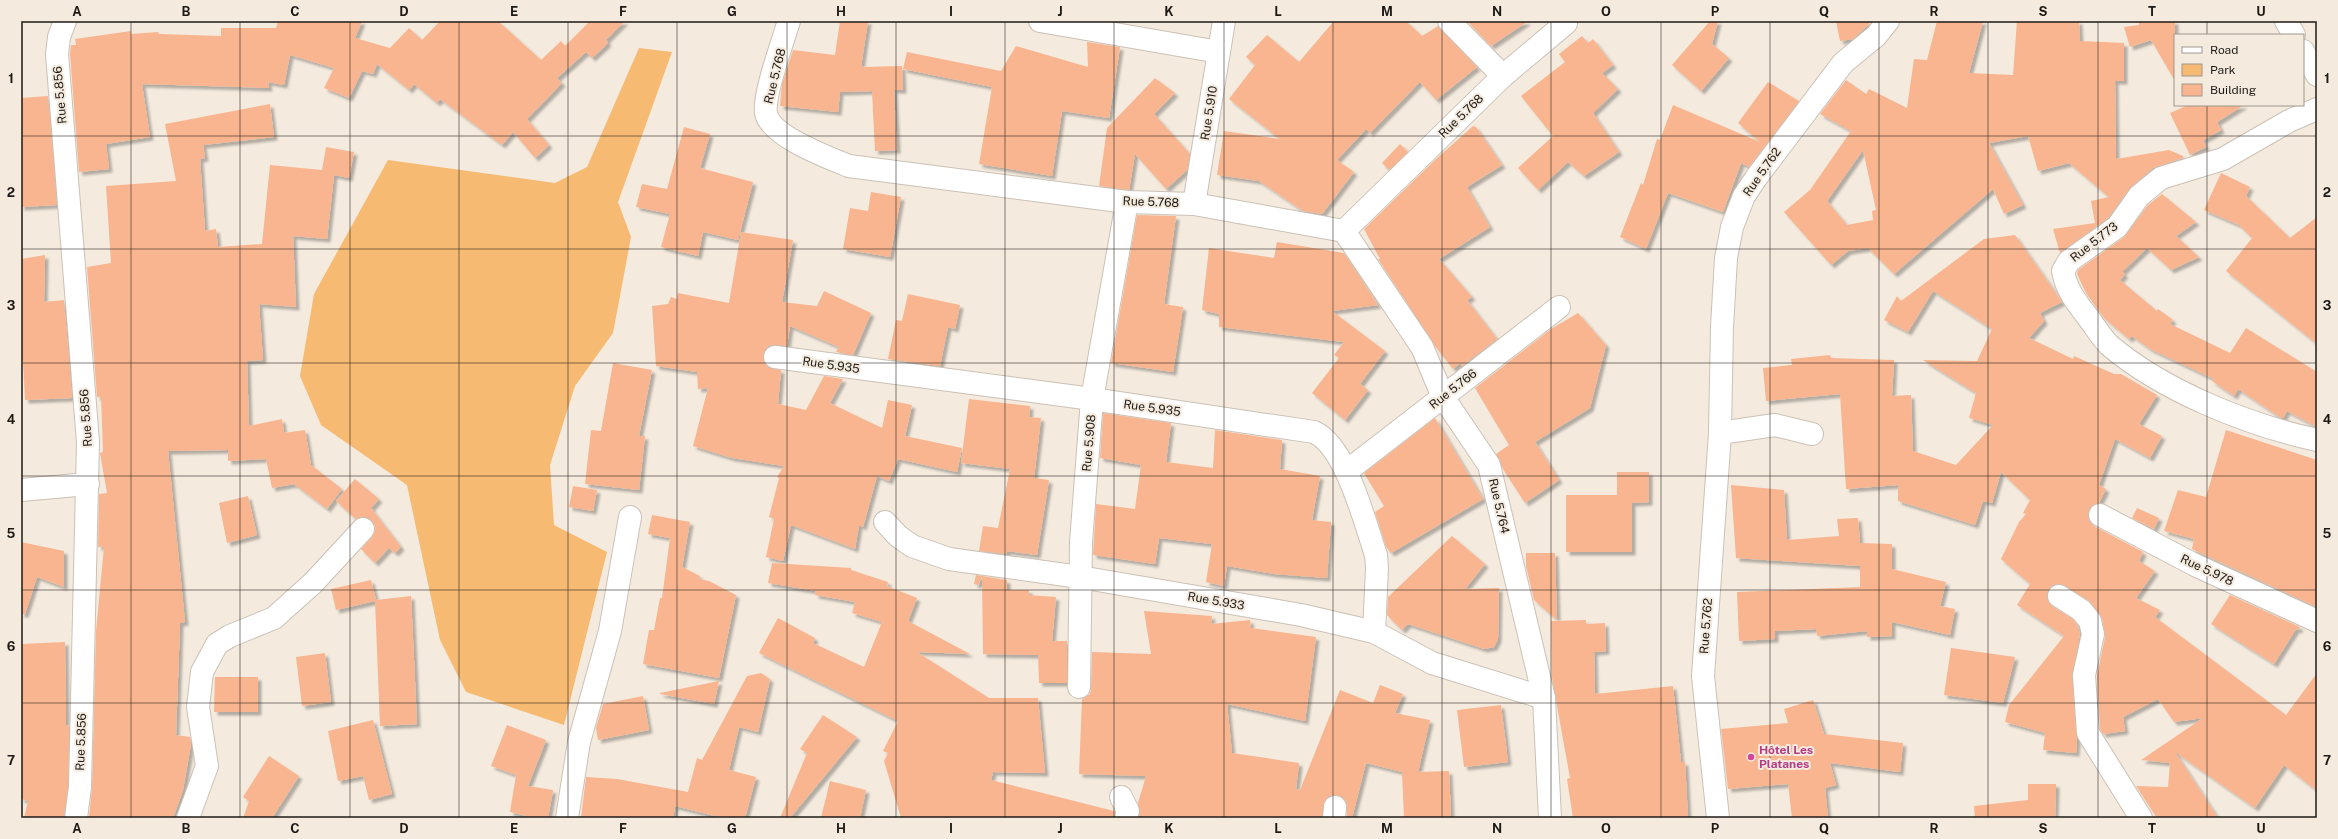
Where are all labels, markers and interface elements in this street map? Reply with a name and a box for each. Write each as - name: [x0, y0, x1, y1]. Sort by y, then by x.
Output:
- text: A: [72, 4, 82, 19]
- text: B: [182, 4, 191, 19]
- text: C: [290, 4, 300, 19]
- text: D: [399, 4, 409, 19]
- text: E: [510, 4, 518, 19]
- text: F: [619, 4, 627, 19]
- text: G: [727, 4, 737, 19]
- text: H: [836, 4, 846, 19]
- text: I: [949, 4, 953, 19]
- text: J: [1057, 4, 1063, 19]
- text: K: [1164, 4, 1174, 19]
- text: L: [1274, 4, 1282, 19]
- text: M: [1381, 4, 1393, 19]
- text: N: [1492, 4, 1502, 19]
- text: O: [1601, 4, 1611, 19]
- text: P: [1711, 4, 1720, 19]
- text: Q: [1819, 4, 1829, 19]
- text: R: [1929, 4, 1939, 19]
- text: S: [2039, 4, 2048, 19]
- text: T: [2148, 4, 2156, 19]
- text: U: [2256, 4, 2266, 19]
- legend: [2174, 34, 2304, 106]
- text: Road: [2210, 43, 2238, 57]
- street label: Rue 5.768: [761, 47, 789, 105]
- text: Park: [2210, 63, 2236, 77]
- street label: Rue 5.856: [51, 66, 69, 124]
- text: 1: [8, 71, 14, 86]
- text: 1: [2324, 71, 2330, 86]
- text: Building: [2210, 83, 2256, 97]
- street label: Rue 5.910: [1198, 85, 1220, 141]
- street label: Rue 5.768: [1436, 91, 1486, 141]
- street label: Rue 5.762: [1740, 145, 1784, 199]
- text: 2: [7, 185, 15, 200]
- text: 2: [2323, 185, 2331, 200]
- street label: Rue 5.768: [1123, 194, 1180, 210]
- street label: Rue 5.773: [2068, 219, 2120, 265]
- text: 3: [7, 298, 16, 313]
- text: 3: [2323, 298, 2332, 313]
- street label: Rue 5.935: [801, 354, 861, 376]
- street label: Rue 5.766: [1427, 366, 1479, 412]
- street label: Rue 5.856: [77, 389, 95, 447]
- street label: Rue 5.935: [1122, 397, 1182, 419]
- text: 4: [7, 412, 16, 427]
- text: 4: [2323, 412, 2332, 427]
- street label: Rue 5.908: [1080, 414, 1098, 472]
- street label: Rue 5.764: [1486, 477, 1512, 535]
- text: 5: [7, 526, 16, 541]
- text: 5: [2323, 526, 2332, 541]
- street label: Rue 5.978: [2178, 552, 2236, 588]
- street label: Rue 5.933: [1186, 589, 1246, 613]
- street label: Rue 5.762: [1697, 598, 1715, 654]
- text: 6: [7, 639, 16, 654]
- text: 6: [2323, 639, 2332, 654]
- street label: Rue 5.856: [73, 713, 89, 771]
- place label: Hôtel Les Platanes: [1759, 743, 1813, 771]
- marker: Hôtel Les Platanes: [1746, 752, 1756, 762]
- text: 7: [7, 753, 15, 768]
- text: 7: [2323, 753, 2331, 768]
- text: A: [72, 821, 82, 836]
- text: B: [182, 821, 191, 836]
- text: C: [290, 821, 300, 836]
- text: D: [399, 821, 409, 836]
- text: E: [510, 821, 518, 836]
- text: F: [619, 821, 627, 836]
- text: G: [727, 821, 737, 836]
- text: H: [836, 821, 846, 836]
- text: I: [949, 821, 953, 836]
- text: J: [1057, 821, 1063, 836]
- text: K: [1164, 821, 1174, 836]
- text: L: [1274, 821, 1282, 836]
- text: M: [1381, 821, 1393, 836]
- text: N: [1492, 821, 1502, 836]
- text: O: [1601, 821, 1611, 836]
- text: P: [1711, 821, 1720, 836]
- text: Q: [1819, 821, 1829, 836]
- text: R: [1929, 821, 1939, 836]
- text: S: [2039, 821, 2048, 836]
- text: T: [2148, 821, 2156, 836]
- text: U: [2256, 821, 2266, 836]

